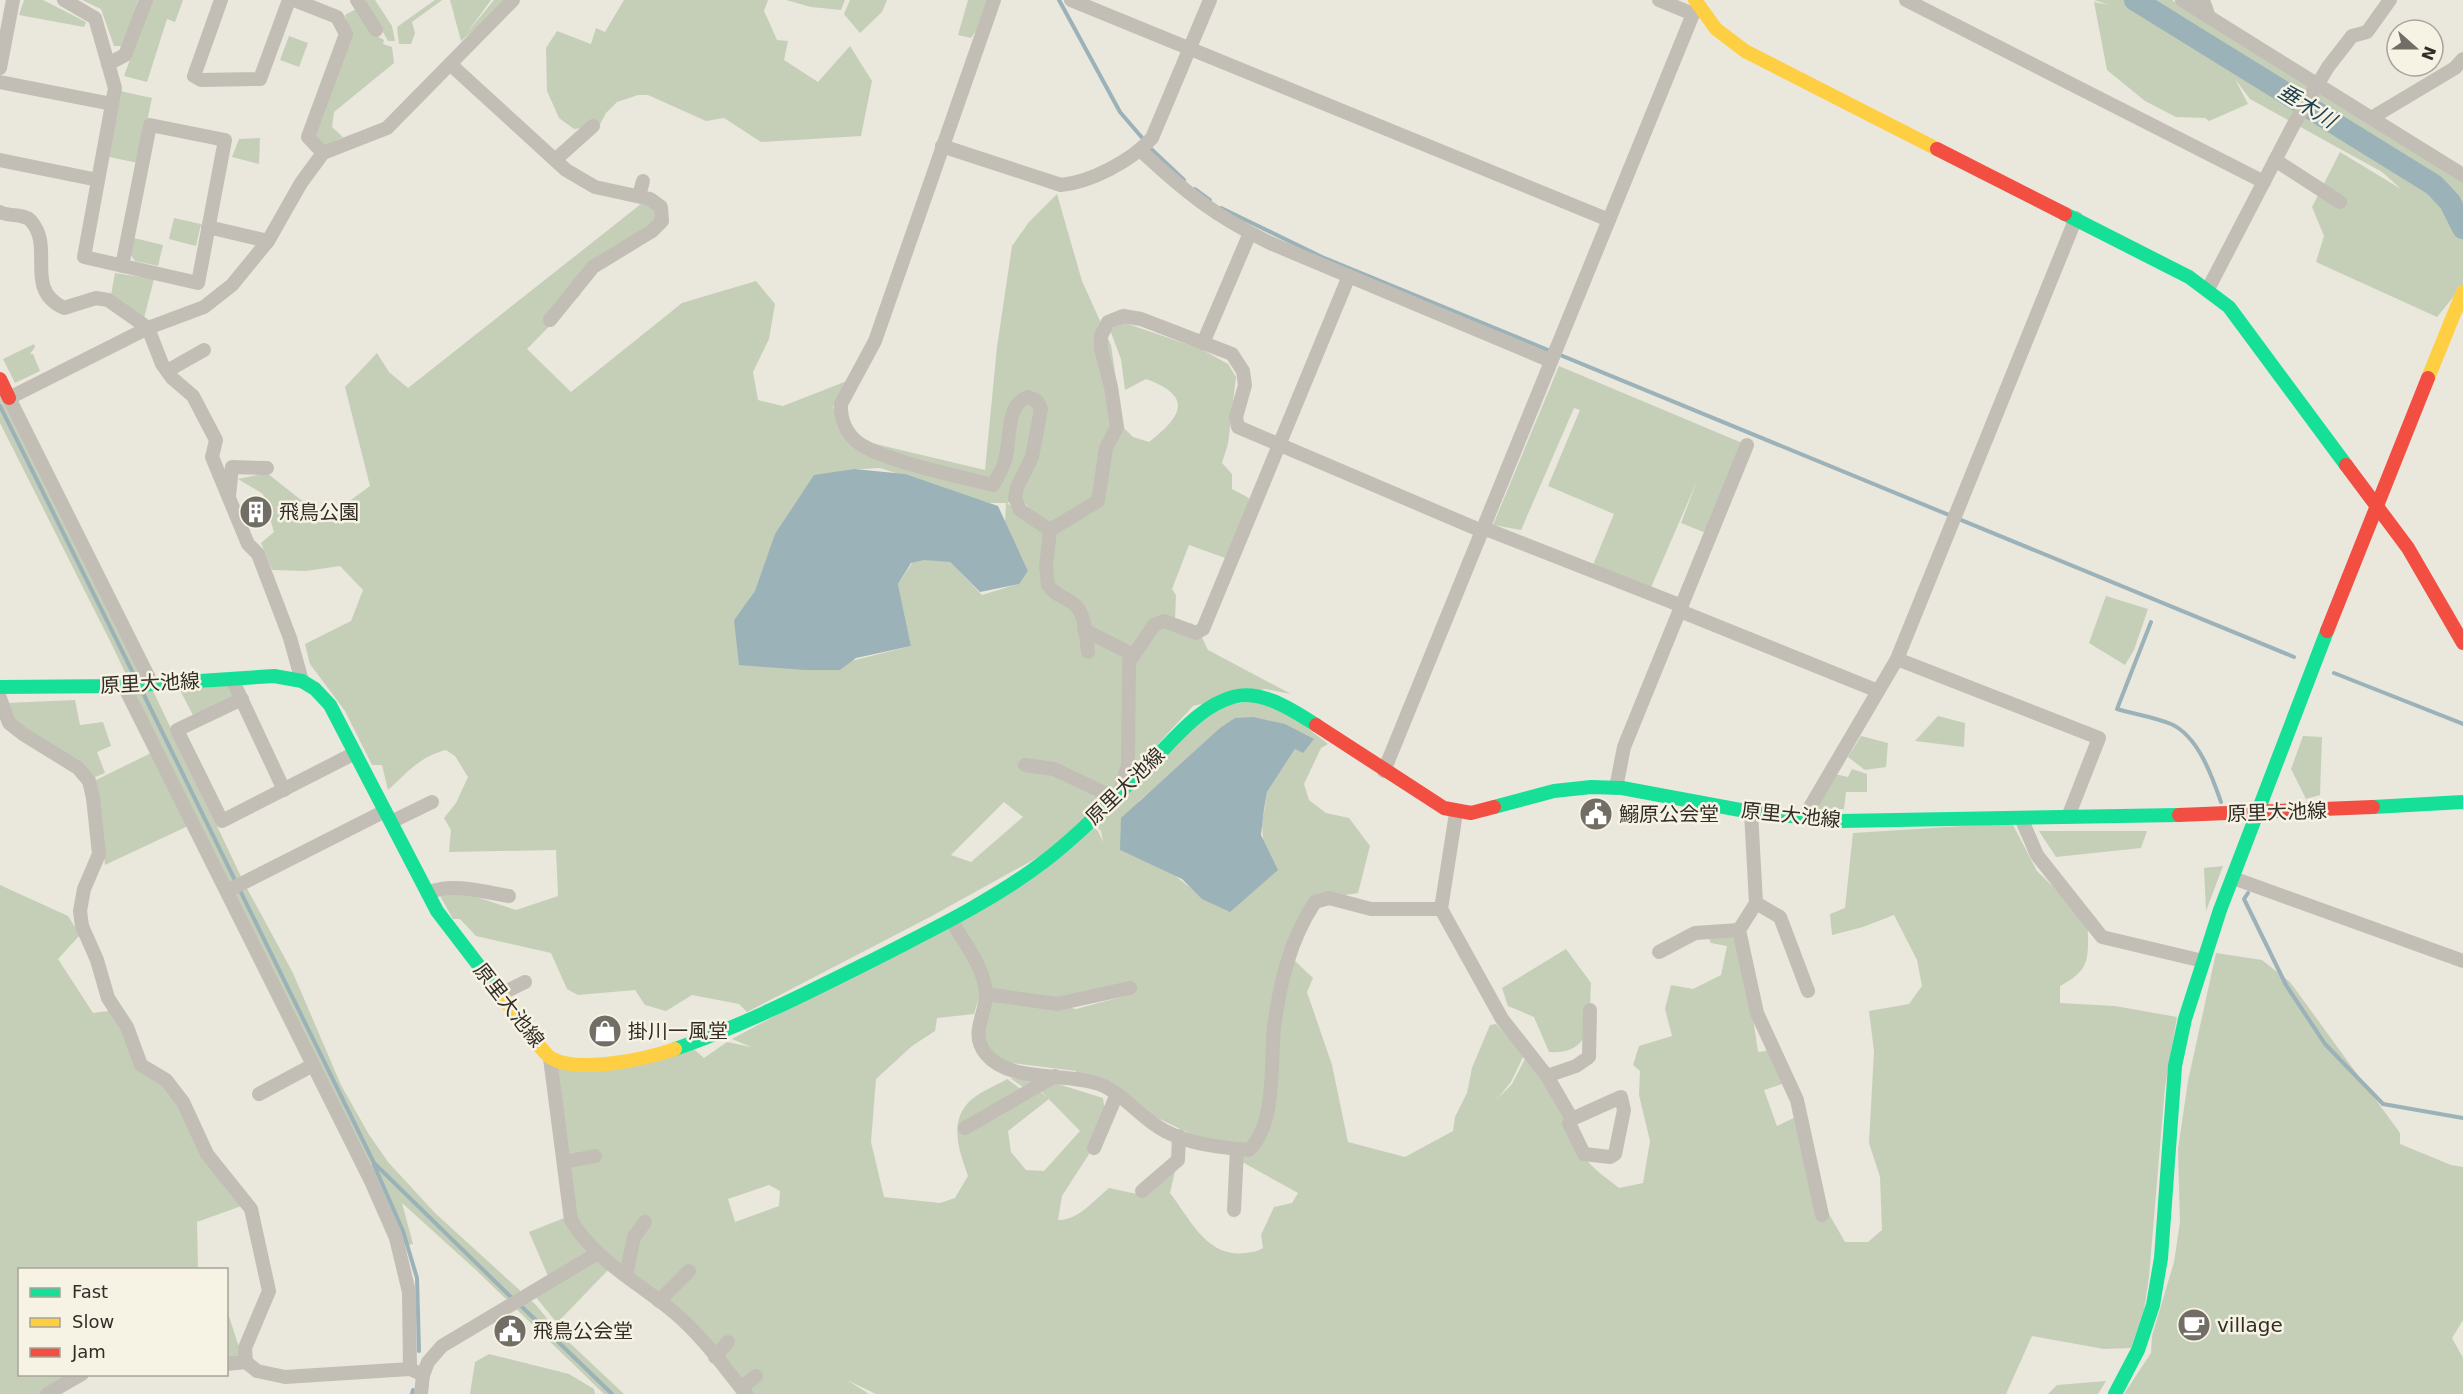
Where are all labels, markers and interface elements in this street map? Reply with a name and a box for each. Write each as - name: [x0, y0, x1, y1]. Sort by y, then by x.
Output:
- north arrow: [2385, 18, 2445, 78]
- text: N: [2417, 44, 2440, 63]
- water label: 垂木川: [2274, 79, 2342, 134]
- building icon: 飛鳥公園: [238, 494, 274, 530]
- place label: 飛鳥公園: [279, 500, 359, 524]
- street label: 原里大池線: [99, 668, 201, 698]
- street label: 原里大池線: [1081, 743, 1169, 829]
- public building icon: 鰯原公会堂: [1578, 796, 1614, 832]
- street label: 原里大池線: [1740, 798, 1842, 832]
- street label: 原里大池線: [2227, 798, 2327, 826]
- place label: 鰯原公会堂: [1619, 802, 1719, 826]
- street label: 原里大池線: [469, 958, 549, 1052]
- shop icon: 掛川一風堂: [587, 1013, 623, 1049]
- place label: 掛川一風堂: [628, 1019, 728, 1043]
- legend: [18, 1268, 228, 1376]
- text: Fast: [72, 1281, 108, 1302]
- cafe icon: village: [2176, 1307, 2212, 1343]
- text: Slow: [72, 1311, 114, 1332]
- public building icon: 飛鳥公会堂: [492, 1313, 528, 1349]
- place label: village: [2217, 1313, 2283, 1337]
- place label: 飛鳥公会堂: [533, 1319, 633, 1343]
- text: Jam: [71, 1341, 106, 1362]

